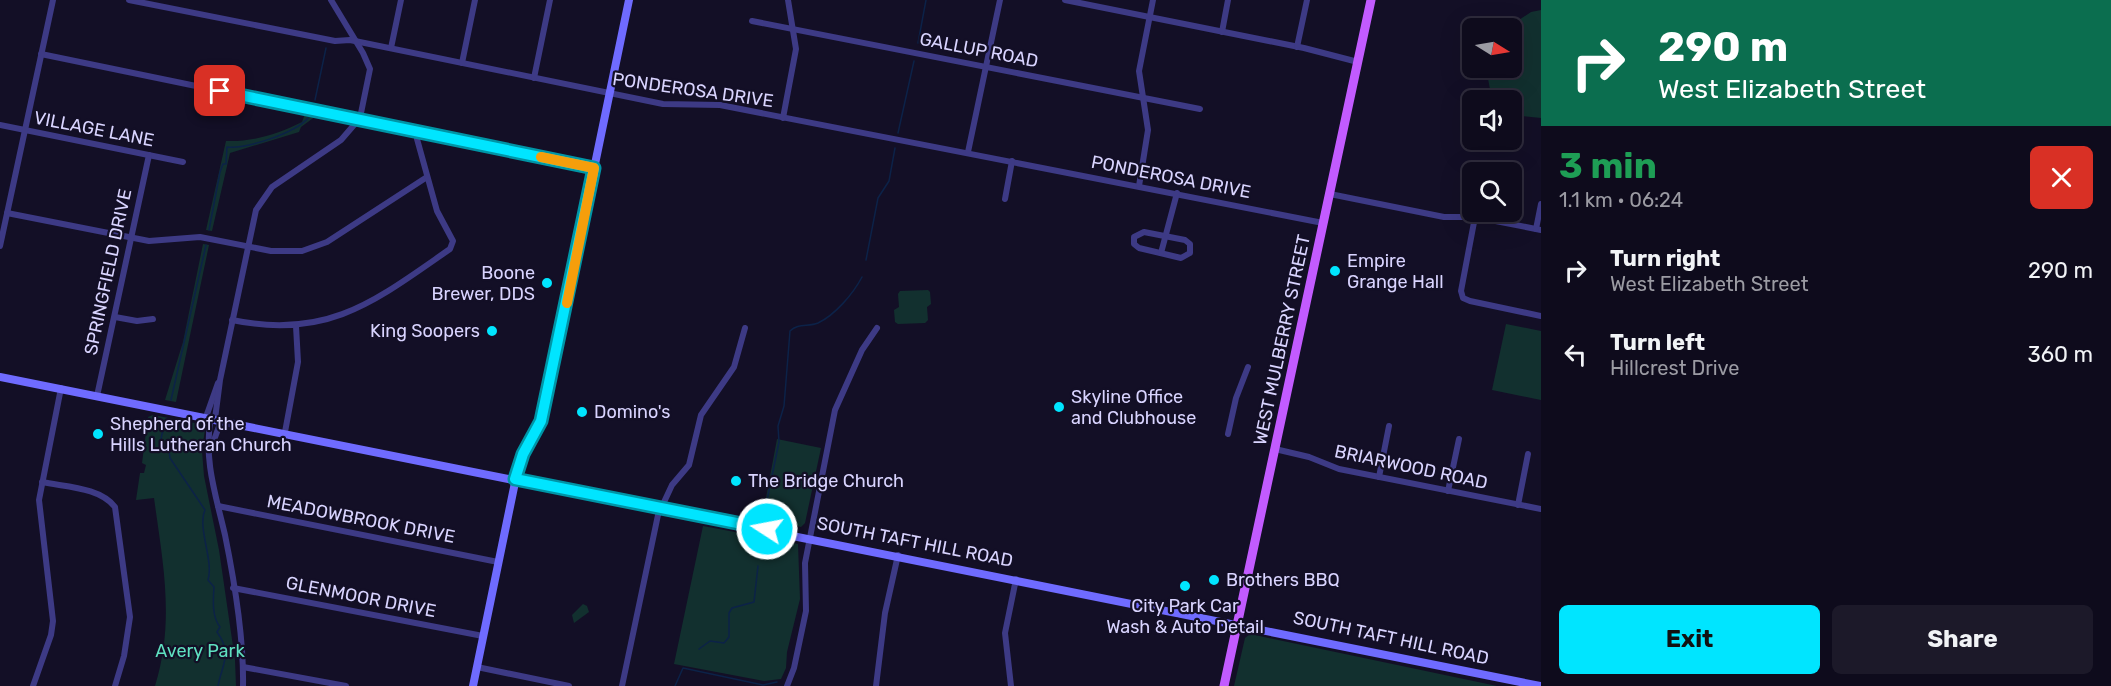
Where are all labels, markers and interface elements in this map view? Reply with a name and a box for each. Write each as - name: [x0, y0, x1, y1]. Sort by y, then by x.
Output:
- north arrow: [1462, 18, 1522, 78]
- map controls: [1462, 18, 1522, 222]
- text: 290 m: [1658, 22, 1788, 72]
- icon: right: [1559, 24, 1637, 102]
- street label: GALLUP ROAD: [918, 28, 1040, 72]
- pin: [194, 65, 245, 116]
- street label: PONDEROSA DRIVE: [611, 68, 775, 112]
- text: West Elizabeth Street: [1658, 73, 1926, 105]
- icon: arrive: [203, 74, 236, 107]
- button: sound: [1462, 90, 1522, 150]
- street label: VILLAGE LANE: [32, 107, 156, 151]
- text: 3 min: [1559, 144, 1657, 187]
- button: close: [2030, 146, 2093, 209]
- street label: PONDEROSA DRIVE: [1089, 151, 1253, 203]
- button: search: [1462, 162, 1522, 222]
- street label: SPRINGFIELD DRIVE: [80, 187, 136, 357]
- text: 1.1 km · 06:24: [1559, 188, 1683, 212]
- street label: WEST MULBERRY STREET: [1249, 233, 1315, 447]
- text: Turn right: [1610, 245, 1720, 272]
- place label: Empire Grange Hall: [1347, 250, 1444, 293]
- icon: right: [1559, 254, 1592, 287]
- text: 290 m: [2028, 257, 2093, 284]
- place label: Boone Brewer, DDS: [431, 262, 535, 305]
- marker: Empire Grange Hall: [1328, 264, 1342, 278]
- text: West Elizabeth Street: [1610, 272, 1809, 296]
- marker: Boone Brewer, DDS: [540, 276, 554, 290]
- place label: King Soopers: [370, 320, 480, 342]
- marker: King Soopers: [485, 324, 499, 338]
- text: Turn left: [1610, 329, 1705, 356]
- icon: left: [1559, 338, 1592, 371]
- text: 360 m: [2028, 341, 2093, 368]
- text: Hillcrest Drive: [1610, 356, 1740, 380]
- place label: Skyline Office and Clubhouse: [1071, 386, 1196, 429]
- marker: Skyline Office and Clubhouse: [1052, 400, 1066, 414]
- place label: Domino's: [594, 401, 671, 423]
- marker: Domino's: [575, 405, 589, 419]
- place label: Shepherd of the Hills Lutheran Church: [110, 413, 292, 456]
- marker: Shepherd of the Hills Lutheran Church: [91, 427, 105, 441]
- street label: BRIARWOOD ROAD: [1332, 440, 1490, 494]
- place label: The Bridge Church: [748, 470, 904, 492]
- marker: The Bridge Church: [729, 474, 743, 488]
- street label: MEADOWBROOK DRIVE: [265, 490, 457, 548]
- position arrow: [735, 497, 799, 561]
- street label: SOUTH TAFT HILL ROAD: [815, 512, 1015, 572]
- place label: Brothers BBQ: [1226, 569, 1340, 591]
- street label: GLENMOOR DRIVE: [284, 572, 438, 622]
- marker: Brothers BBQ: [1207, 573, 1221, 587]
- marker: City Park Car Wash & Auto Detail: [1178, 579, 1192, 593]
- place label: City Park Car Wash & Auto Detail: [1106, 595, 1264, 638]
- button: Exit: [1559, 605, 1820, 674]
- button: Share: [1832, 605, 2093, 674]
- street label: SOUTH TAFT HILL ROAD: [1291, 607, 1491, 669]
- park label: Avery Park: [155, 640, 245, 662]

